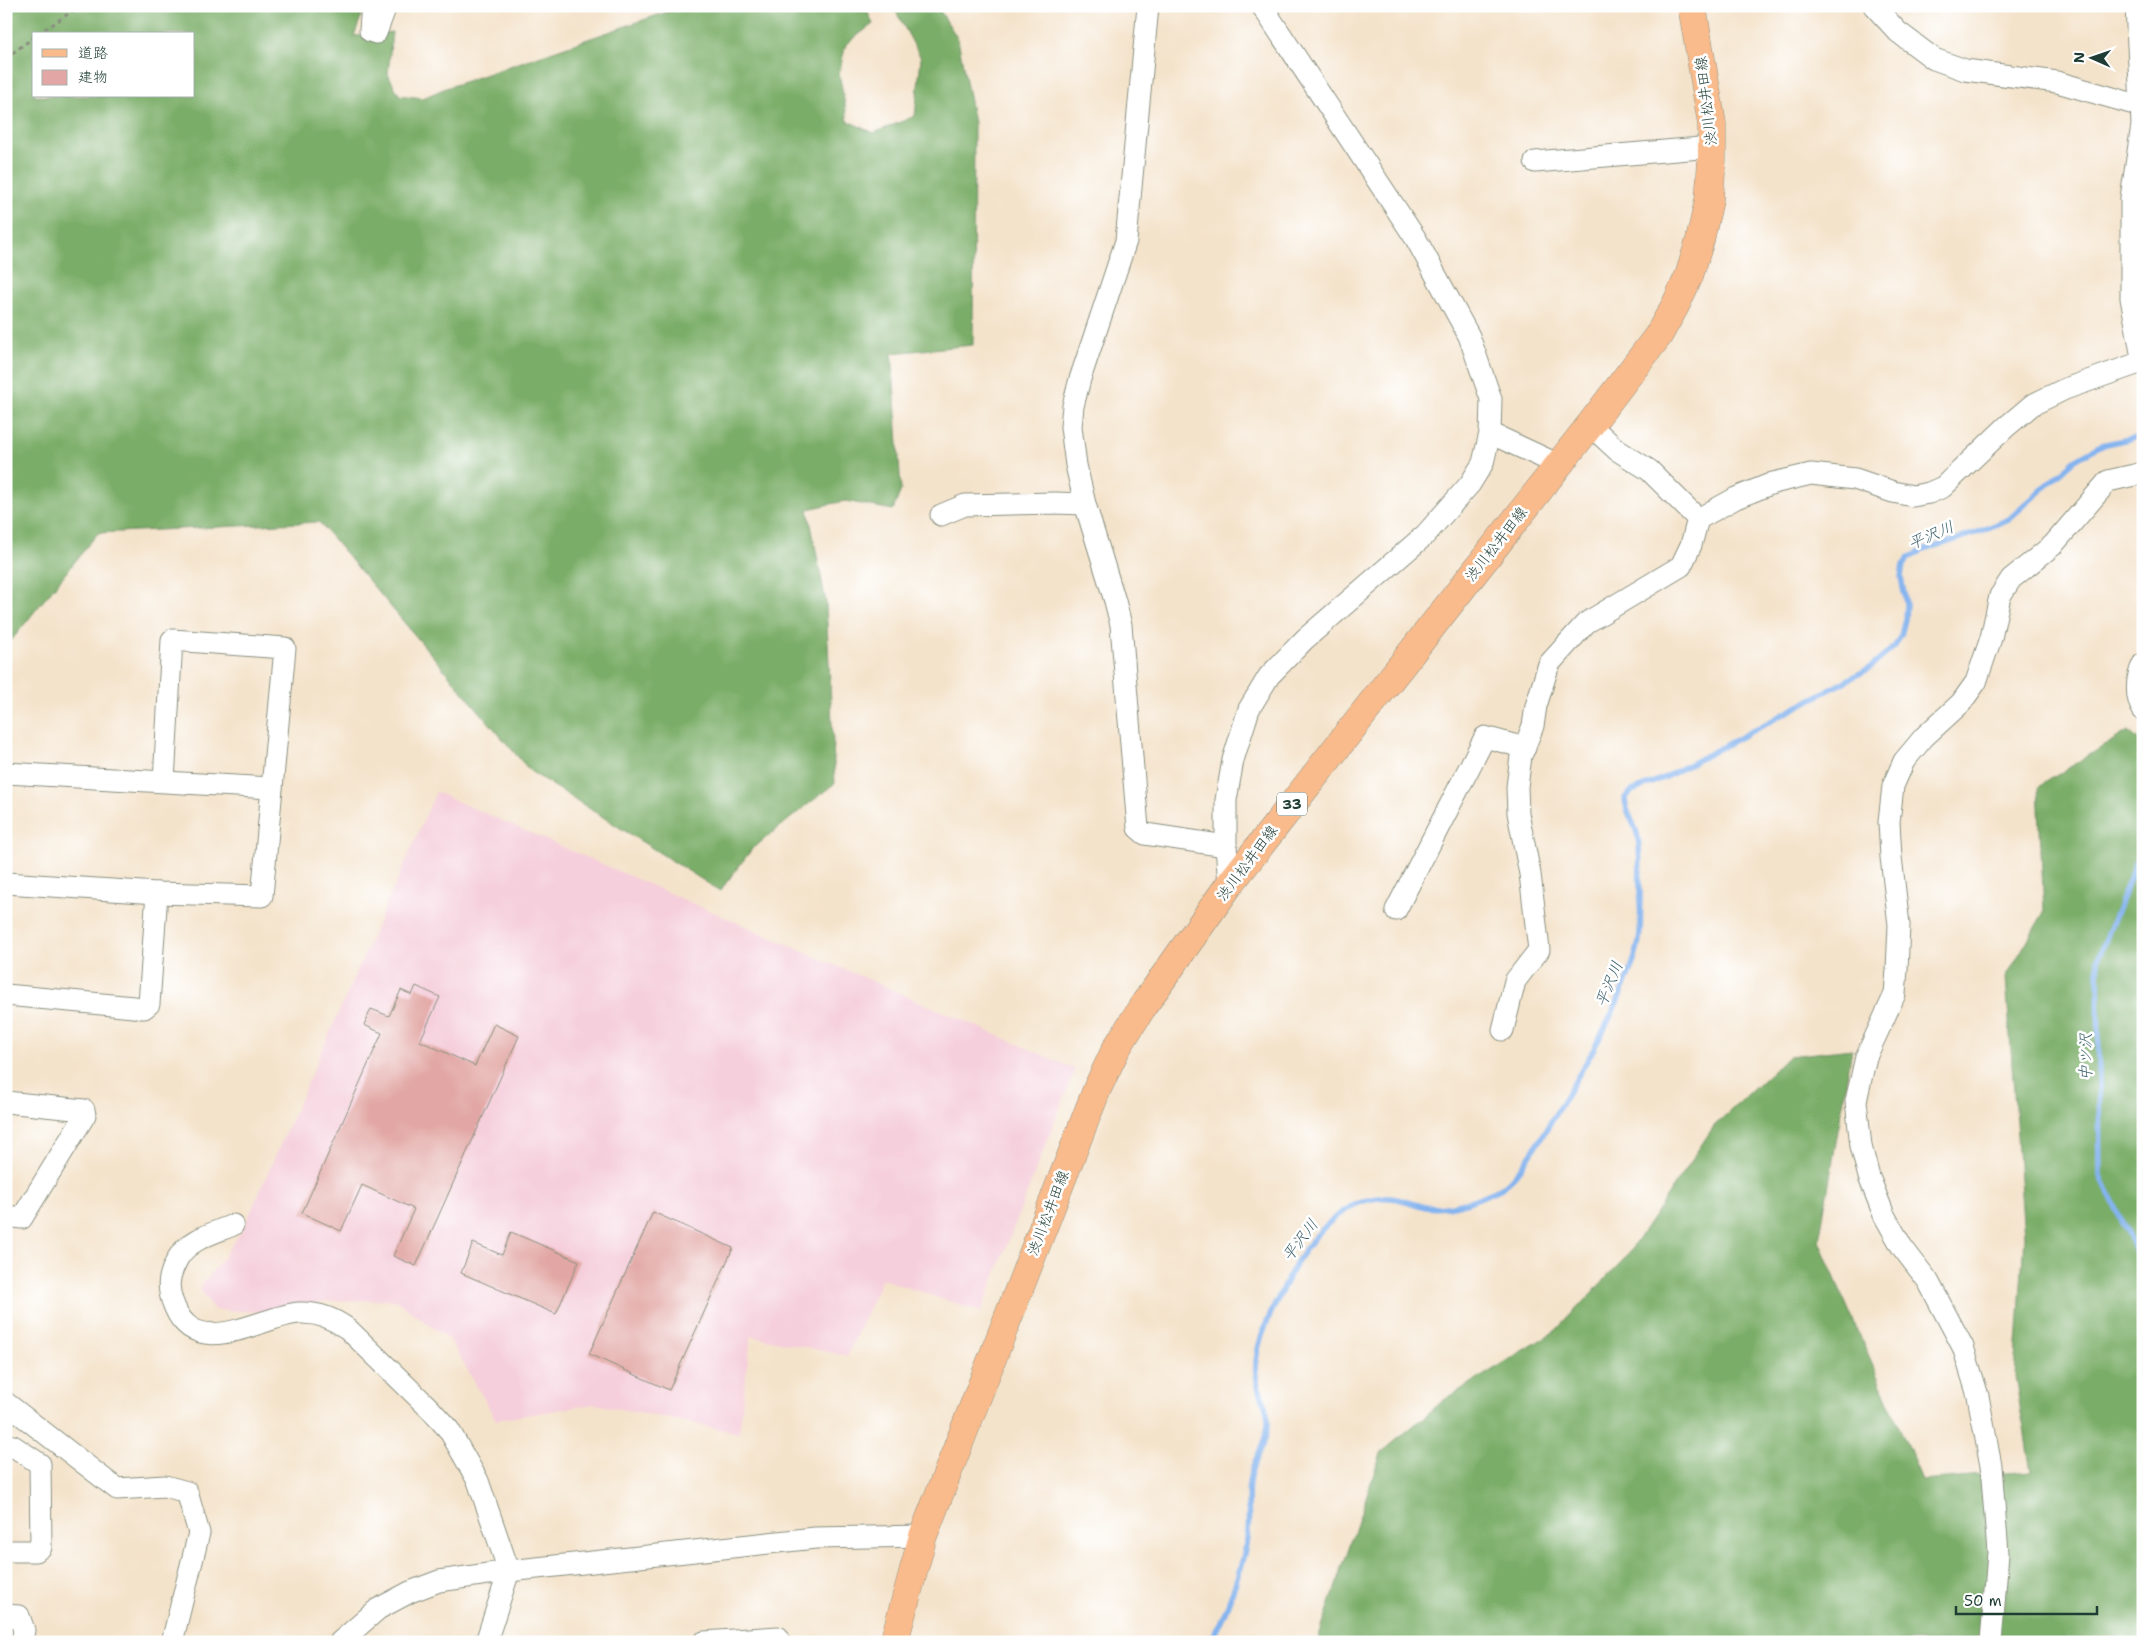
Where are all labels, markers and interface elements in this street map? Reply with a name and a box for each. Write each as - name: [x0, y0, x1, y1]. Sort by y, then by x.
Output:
- legend: [32, 32, 195, 98]
- north arrow: [2066, 32, 2116, 82]
- text: 道路: [78, 43, 108, 63]
- text: N: [2070, 52, 2088, 63]
- street label: 渋川松井田線: [1691, 55, 1721, 147]
- text: 建物: [78, 67, 108, 87]
- street label: 渋川松井田線: [1460, 502, 1532, 586]
- water label: 平沢川: [1905, 516, 1957, 554]
- road number: 33: [1277, 792, 1307, 816]
- street label: 渋川松井田線: [1212, 821, 1282, 905]
- water label: 平沢川: [1590, 958, 1628, 1010]
- water label: 中ツ沢: [2075, 1032, 2096, 1081]
- street label: 渋川松井田線: [1023, 1167, 1073, 1259]
- water label: 平沢川: [1277, 1215, 1323, 1265]
- scale bar: [1956, 1583, 2098, 1615]
- text: 50 m: [1964, 1591, 2002, 1611]

